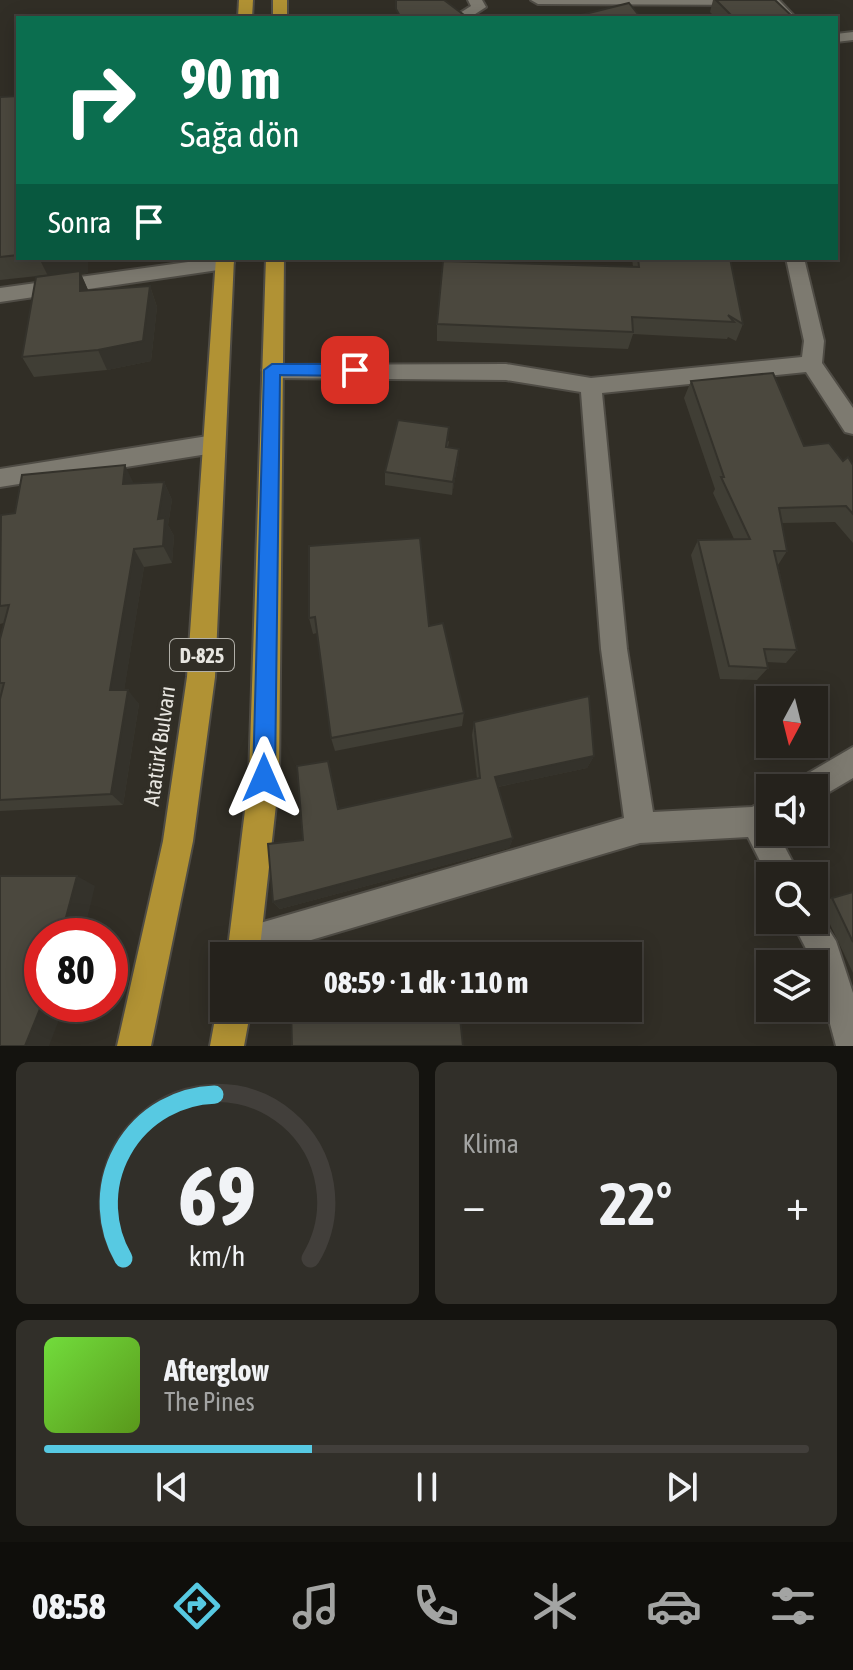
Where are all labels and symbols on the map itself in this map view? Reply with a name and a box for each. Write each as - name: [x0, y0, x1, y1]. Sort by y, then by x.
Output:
- pin: [321, 336, 389, 404]
- road number: D-825: [170, 639, 234, 671]
- street label: Atatürk Bulvarı: [138, 684, 180, 808]
- north arrow: [756, 686, 828, 758]
- position arrow: [222, 736, 306, 820]
- speed limit sign: 80: [24, 918, 128, 1022]

